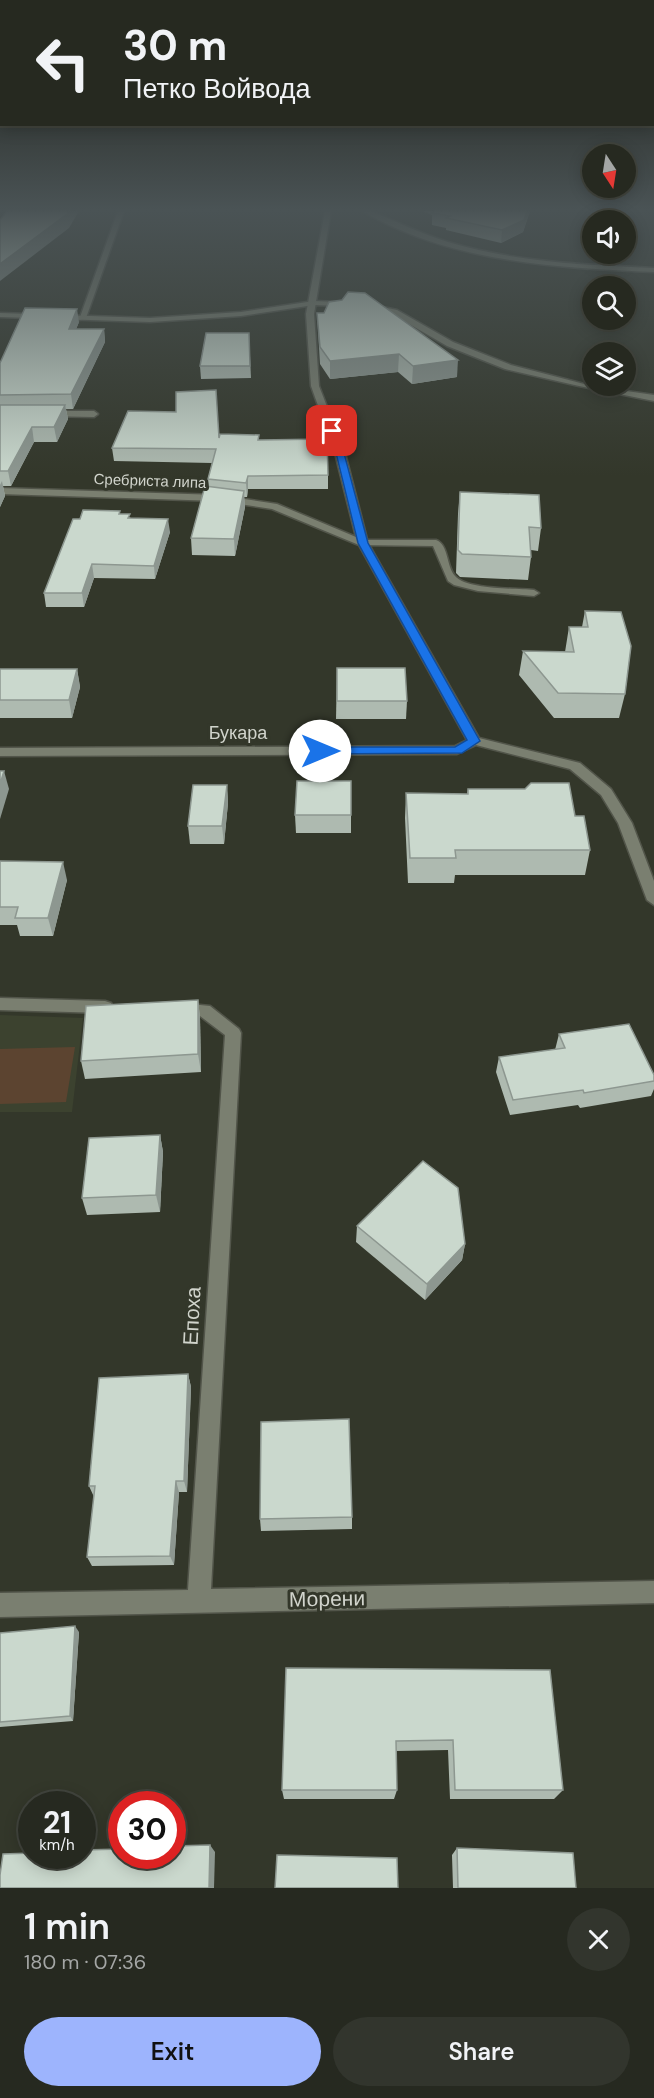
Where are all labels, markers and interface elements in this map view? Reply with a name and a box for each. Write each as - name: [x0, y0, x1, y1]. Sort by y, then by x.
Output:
- text: 30 m: [123, 18, 227, 73]
- icon: left: [24, 24, 102, 102]
- text: Петко Войвода: [123, 71, 311, 106]
- north arrow: [582, 144, 636, 198]
- map controls: [582, 144, 636, 396]
- button: sound: [582, 210, 636, 264]
- button: search: [582, 276, 636, 330]
- button: layers: [582, 342, 636, 396]
- pin: [306, 405, 357, 456]
- icon: arrive: [315, 414, 348, 447]
- street label: Сребриста липа: [93, 469, 207, 493]
- position arrow: [288, 719, 352, 783]
- street label: Букара: [209, 721, 268, 745]
- street label: Епоха: [176, 1286, 208, 1346]
- street label: Морени: [289, 1584, 365, 1614]
- speed limit sign: 30: [108, 1791, 186, 1869]
- text: 21: [43, 1803, 71, 1842]
- text: km/h: [39, 1835, 75, 1855]
- text: 1 min: [24, 1903, 110, 1950]
- button: close: [567, 1908, 630, 1971]
- text: 180 m · 07:36: [24, 1949, 146, 1975]
- button: Exit: [24, 2017, 321, 2086]
- button: Share: [333, 2017, 630, 2086]

